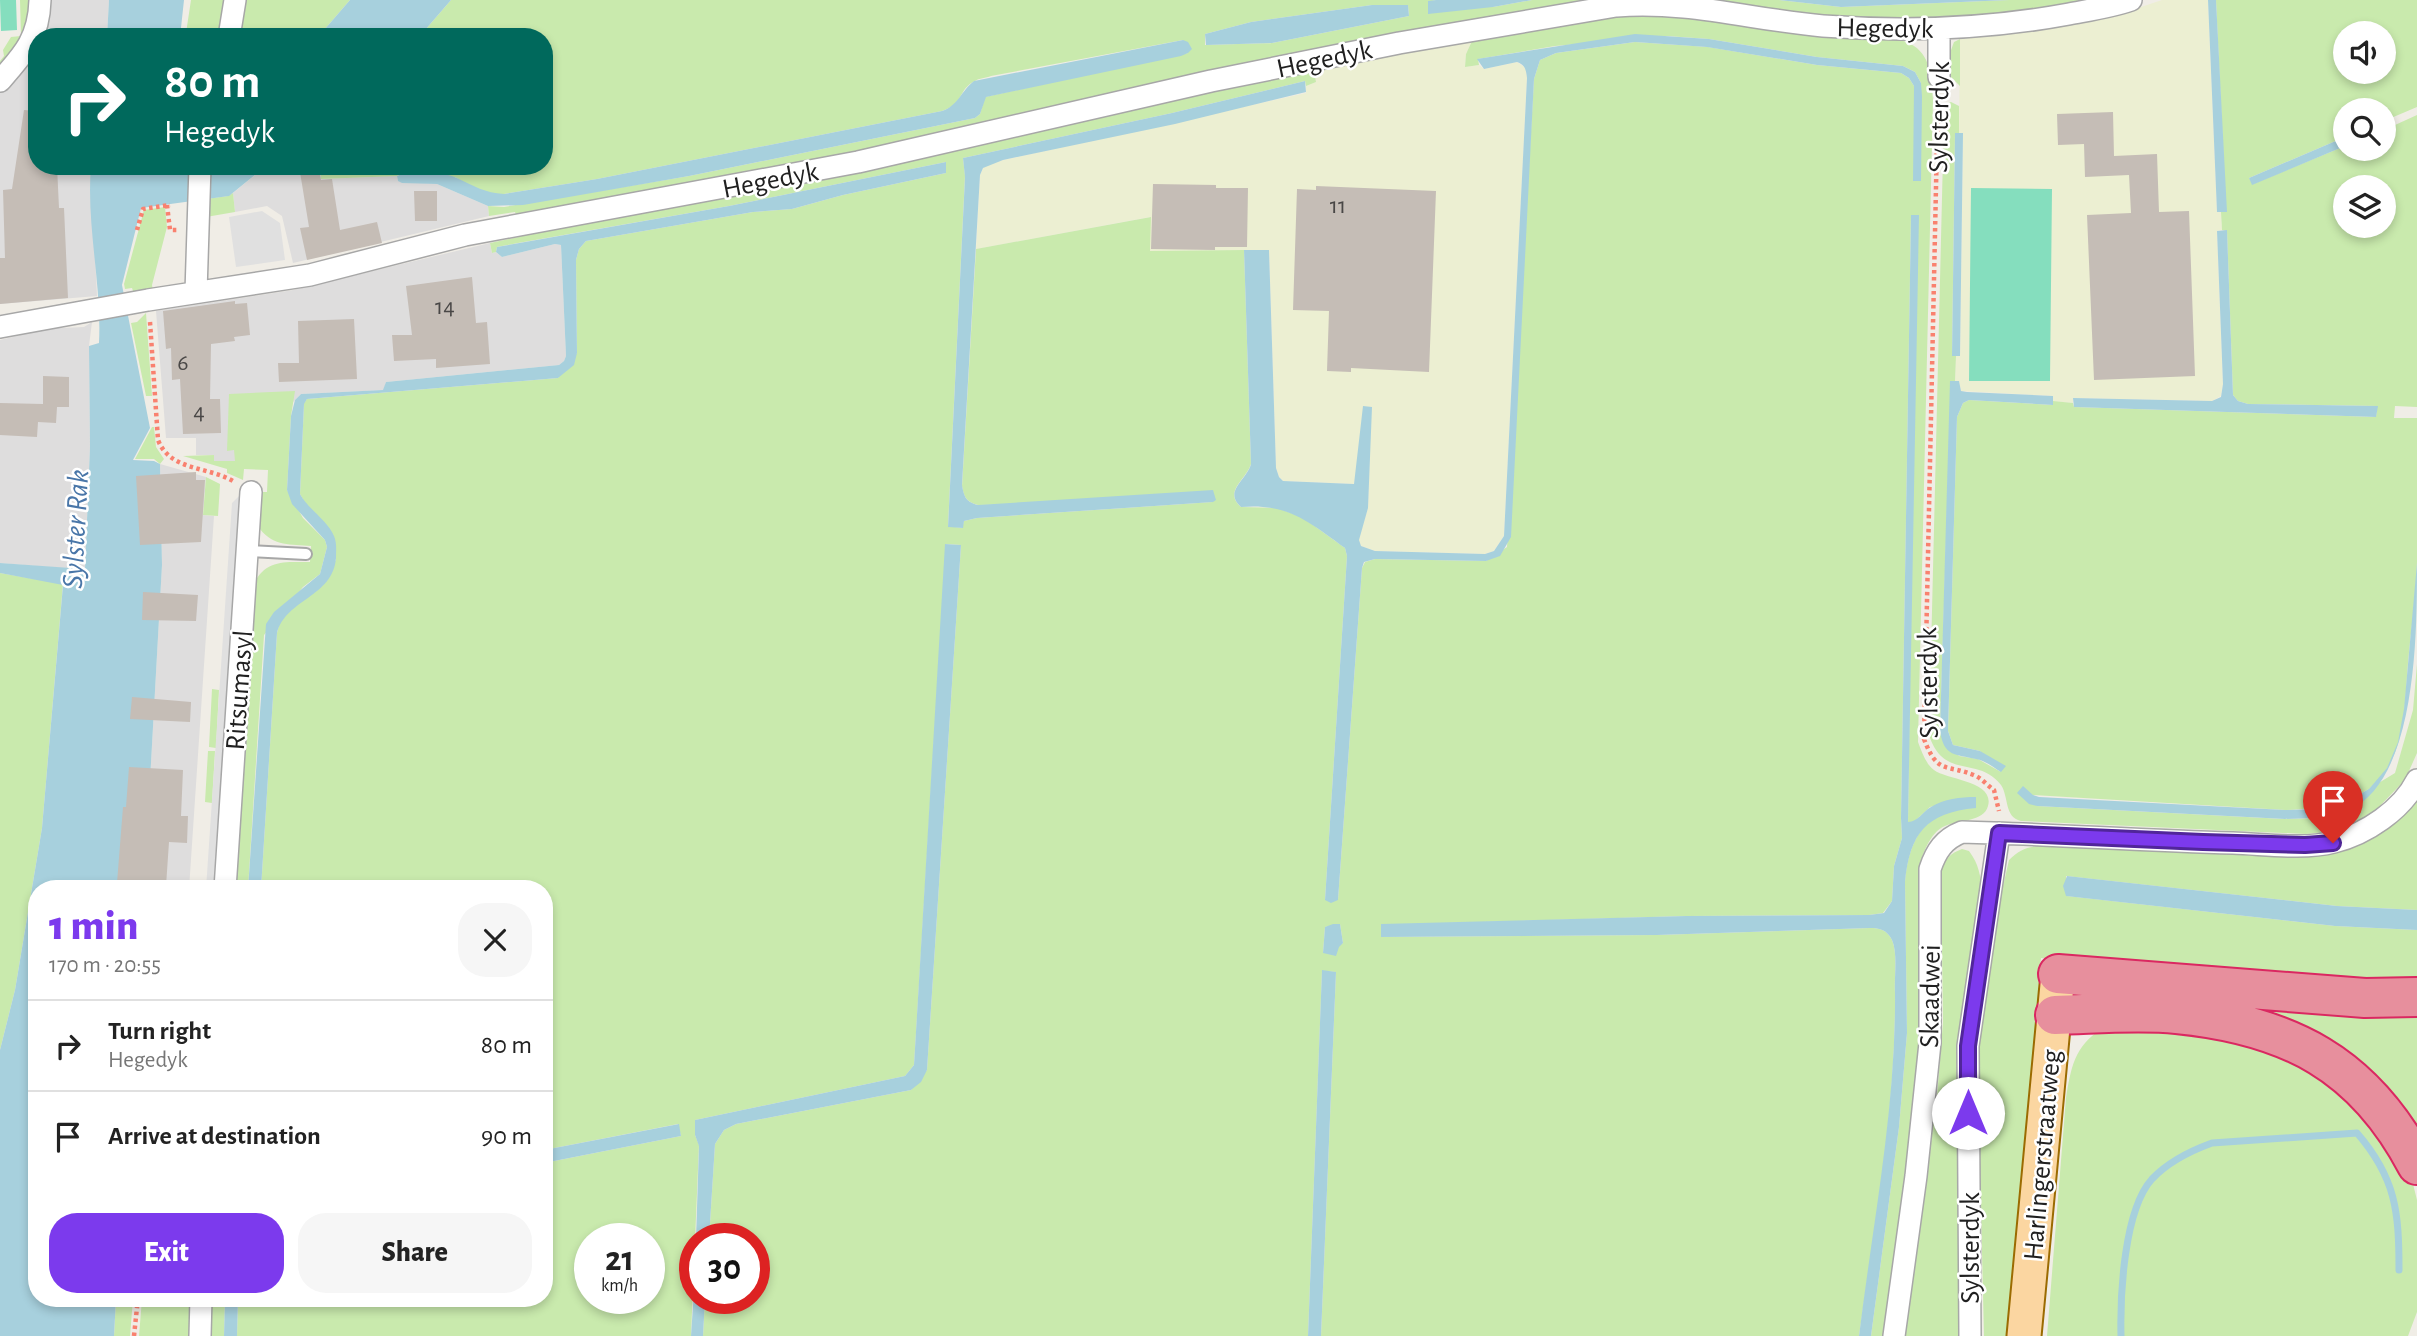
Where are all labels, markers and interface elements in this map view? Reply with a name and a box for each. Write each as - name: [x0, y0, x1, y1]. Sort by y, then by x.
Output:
- street label: Hegedyk: [1836, 14, 1934, 44]
- map controls: [2333, 21, 2396, 238]
- button: sound: [2333, 21, 2396, 84]
- street label: Hegedyk: [1274, 36, 1375, 84]
- icon: right: [49, 56, 140, 147]
- text: 80 m: [164, 58, 261, 107]
- street label: Sylsterdyk: [1925, 61, 1955, 173]
- button: search: [2333, 98, 2396, 161]
- text: Hegedyk: [164, 116, 275, 148]
- street label: Hegedyk: [720, 158, 821, 204]
- button: layers: [2333, 175, 2396, 238]
- house number: 11: [1330, 194, 1346, 218]
- house number: 14: [435, 295, 455, 319]
- house number: 6: [177, 351, 189, 375]
- house number: 4: [193, 400, 205, 424]
- water label: Sylster Rak: [58, 469, 94, 589]
- street label: Sylsterdyk: [1914, 627, 1944, 739]
- street label: Ritsumasyl: [222, 629, 258, 751]
- pin: [2303, 771, 2363, 843]
- icon: arrive: [2314, 782, 2352, 820]
- button: close: [458, 903, 532, 977]
- text: 1 min: [49, 905, 138, 947]
- street label: Skaadwei: [1916, 944, 1946, 1048]
- text: 170 m · 20:55: [49, 954, 161, 977]
- text: Turn right: [108, 1018, 211, 1044]
- icon: right: [49, 1027, 87, 1065]
- text: 80 m: [481, 1032, 532, 1058]
- street label: Harlingerstraatweg: [2020, 1048, 2066, 1262]
- text: Hegedyk: [108, 1049, 188, 1072]
- position arrow: [1931, 1076, 2005, 1150]
- icon: arrive: [49, 1118, 87, 1156]
- text: Arrive at destination: [108, 1123, 321, 1149]
- text: 90 m: [481, 1123, 532, 1149]
- street label: Sylsterdyk: [1957, 1192, 1985, 1304]
- button: Exit: [49, 1213, 284, 1293]
- button: Share: [298, 1213, 532, 1293]
- speed limit sign: 30: [679, 1223, 770, 1314]
- text: 21: [605, 1242, 634, 1277]
- text: km/h: [601, 1277, 638, 1295]

